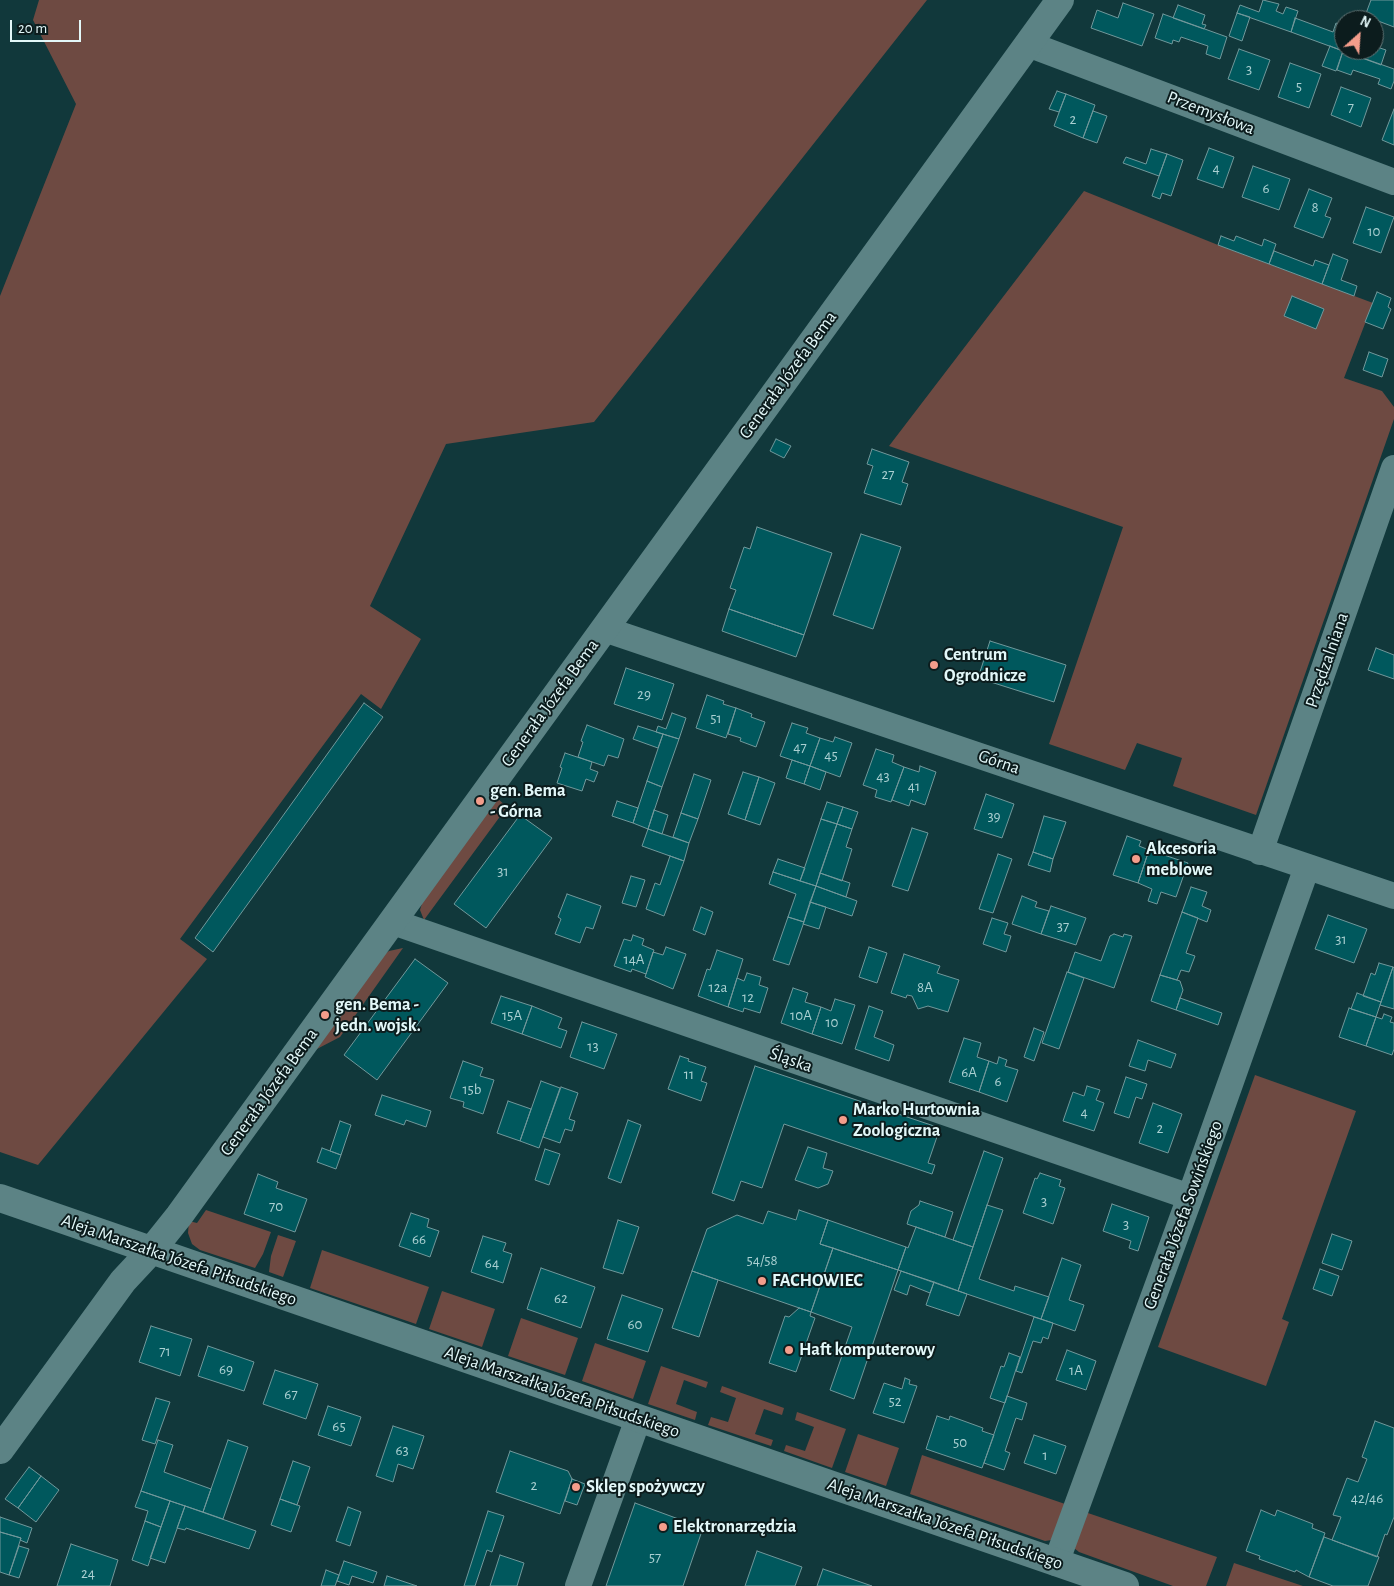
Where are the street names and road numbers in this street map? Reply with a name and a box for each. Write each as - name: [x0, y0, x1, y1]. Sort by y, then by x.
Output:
- street label: Przemysłowa: [1164, 86, 1258, 140]
- street label: Generała Józefa Bema: [734, 307, 842, 443]
- street label: Przędzalniana: [1301, 610, 1353, 710]
- street label: Generała Józefa Bema: [496, 635, 604, 771]
- street label: Górna: [975, 745, 1023, 779]
- street label: Generała Józefa Bema: [215, 1024, 323, 1160]
- street label: Śląska: [767, 1043, 815, 1077]
- street label: Generała Józefa Sowińskiego: [1139, 1118, 1227, 1312]
- street label: Aleja Marszałka Józefa Piłsudskiego: [58, 1209, 300, 1311]
- street label: Aleja Marszałka Józefa Piłsudskiego: [441, 1341, 683, 1443]
- street label: Aleja Marszałka Józefa Piłsudskiego: [824, 1473, 1066, 1575]

